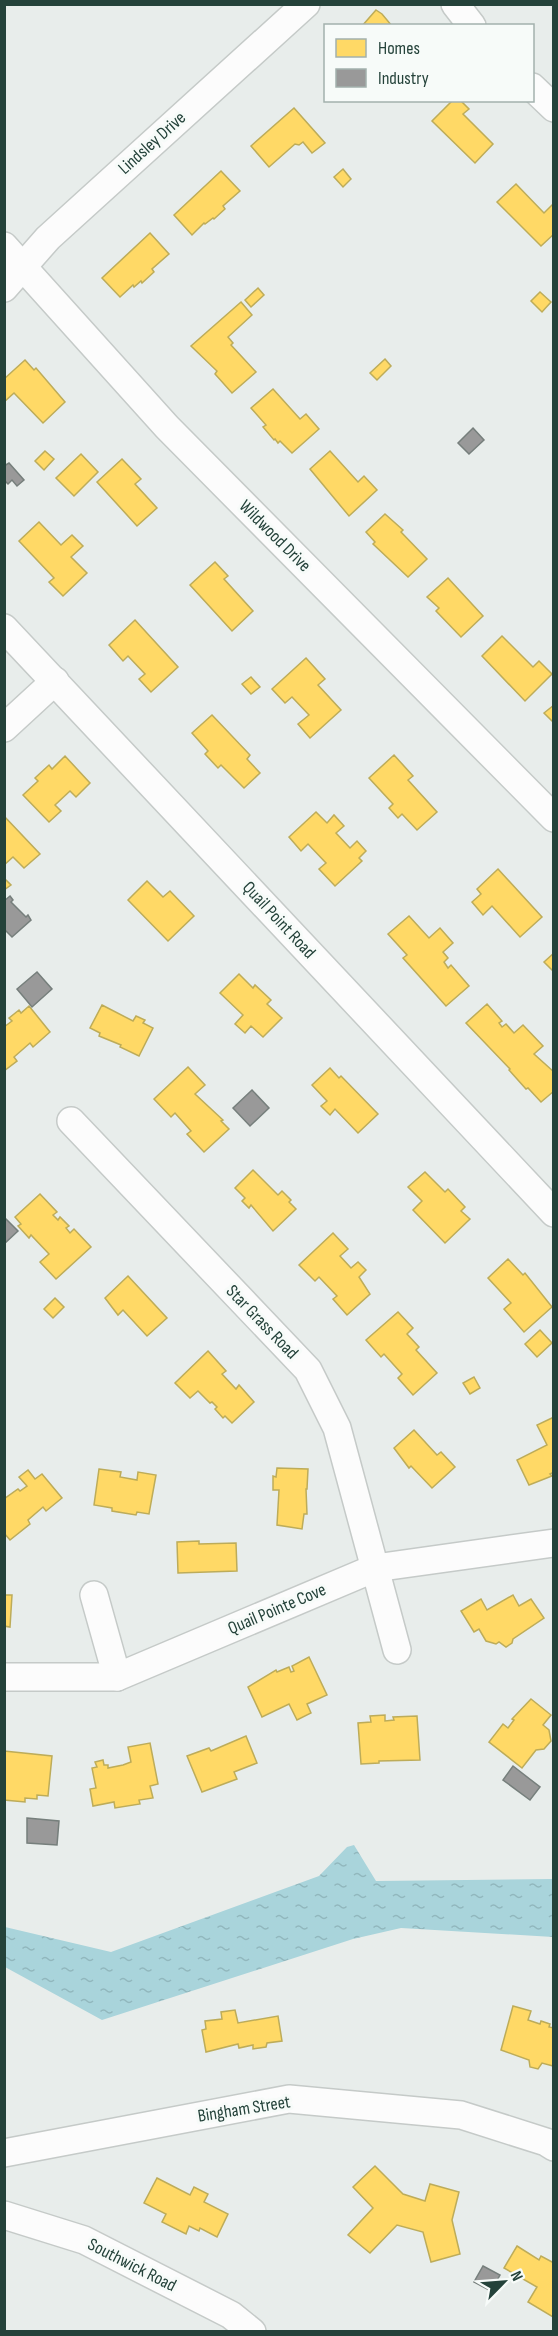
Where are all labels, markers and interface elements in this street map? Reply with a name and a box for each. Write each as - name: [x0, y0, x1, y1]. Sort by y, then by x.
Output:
- legend: [324, 24, 534, 102]
- text: Homes: [378, 38, 420, 59]
- text: Industry: [378, 68, 429, 89]
- street label: Lindsley Drive: [114, 107, 190, 179]
- street label: Wildwood Drive: [235, 496, 315, 576]
- street label: Quail Point Road: [238, 877, 320, 963]
- street label: Star Grass Road: [222, 1281, 302, 1363]
- street label: Quail Pointe Cove: [225, 1579, 329, 1639]
- street label: Bingham Street: [196, 2091, 292, 2127]
- street label: Southwick Road: [84, 2234, 180, 2296]
- north arrow: [474, 2252, 534, 2312]
- text: N: [506, 2268, 527, 2284]

